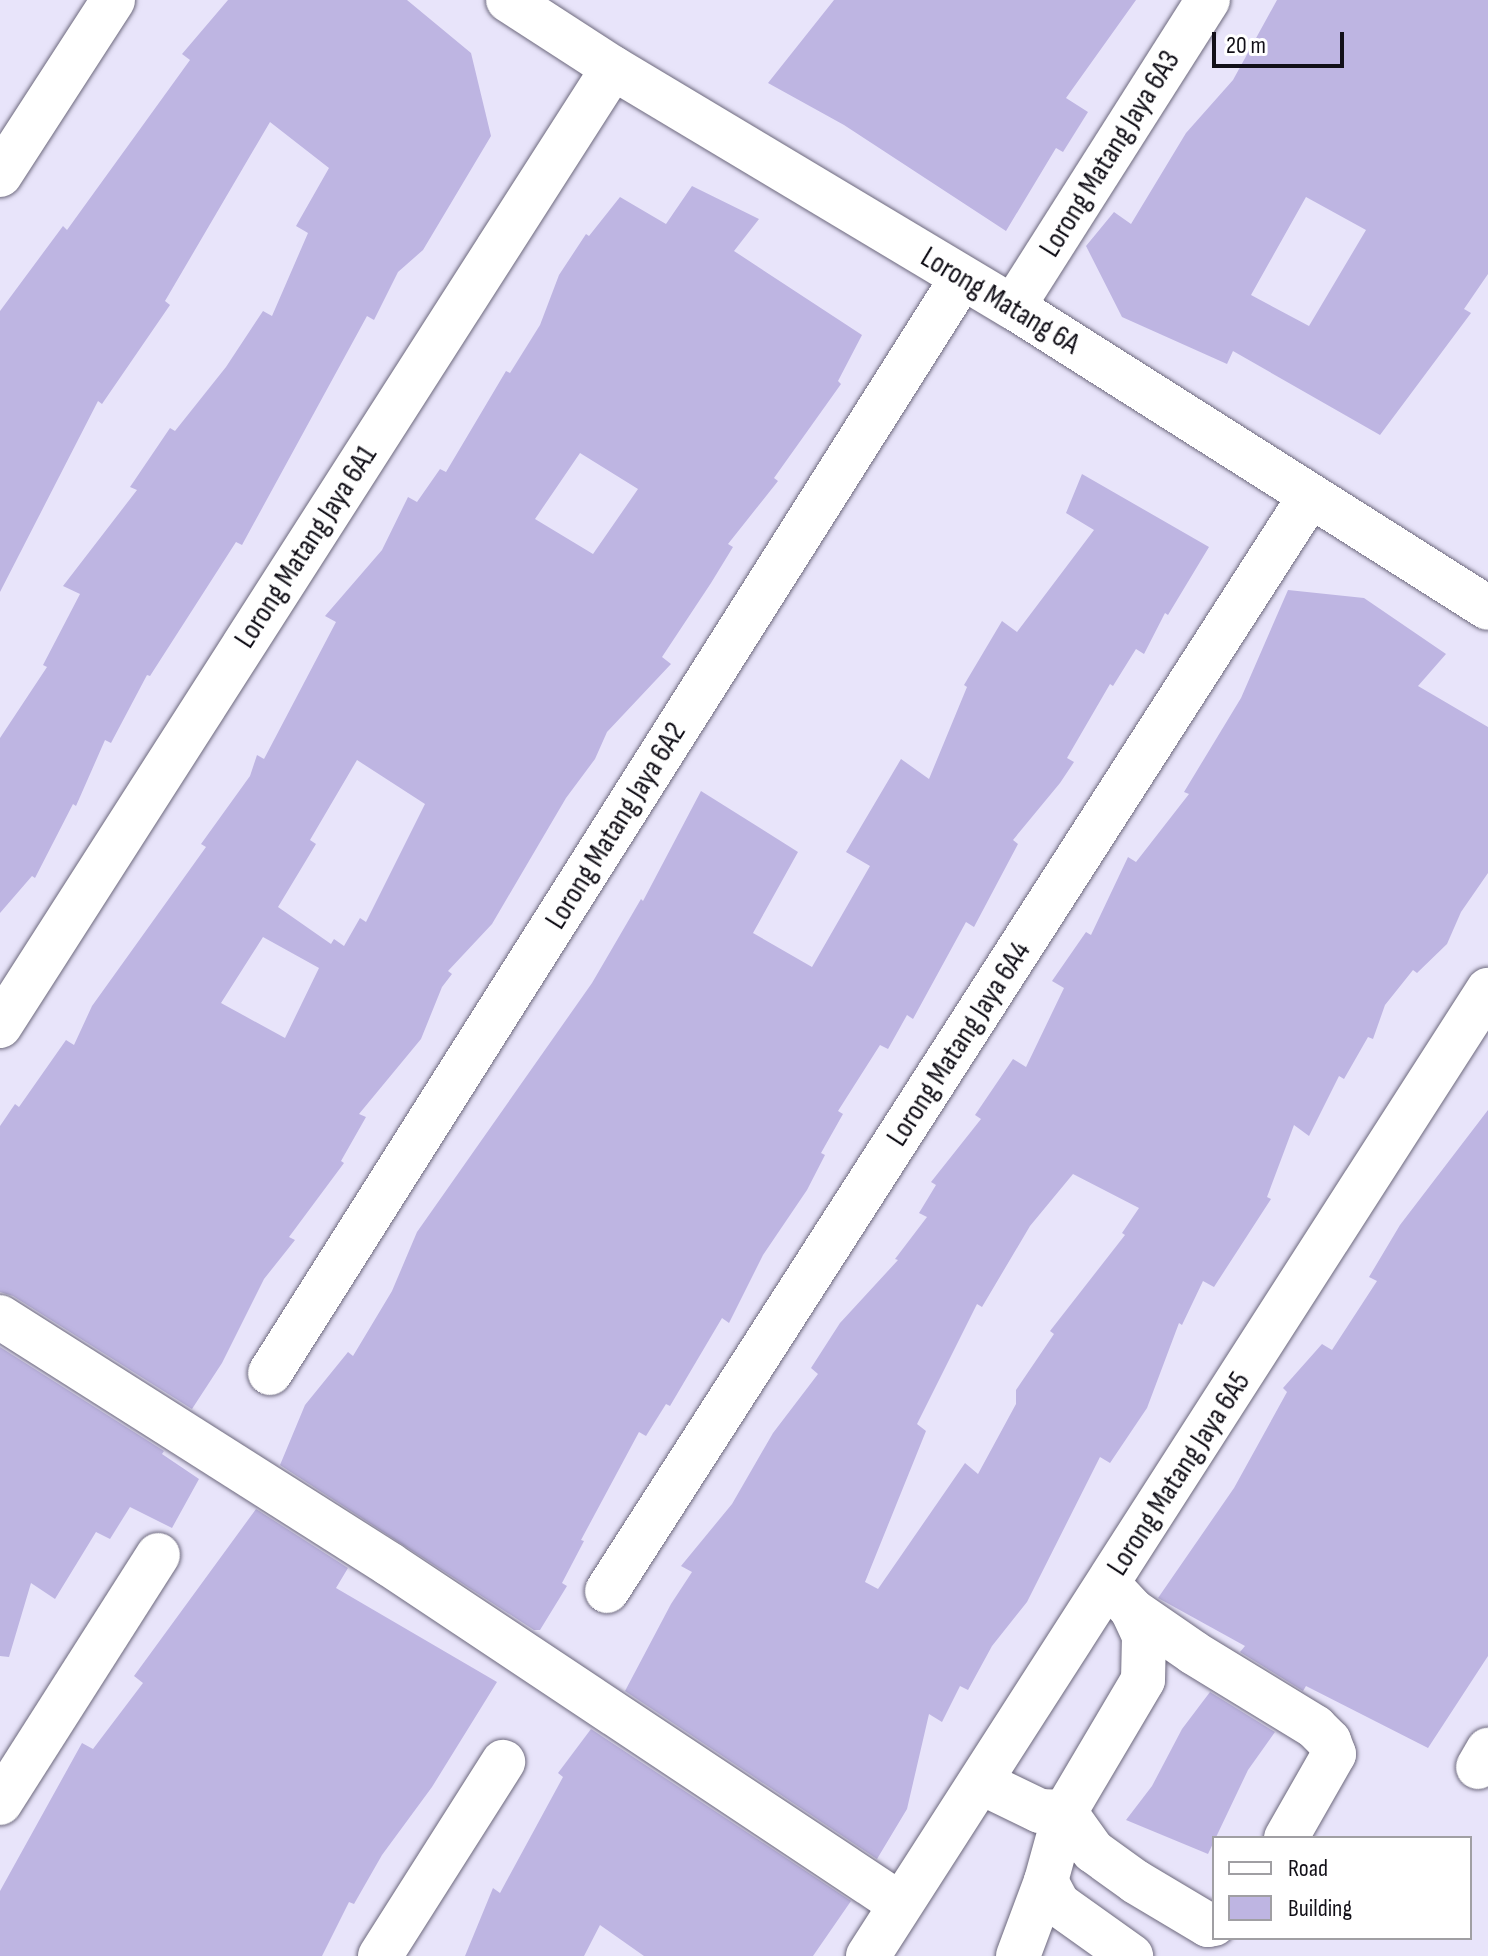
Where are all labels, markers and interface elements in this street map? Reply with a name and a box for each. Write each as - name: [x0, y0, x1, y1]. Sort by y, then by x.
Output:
- scale bar: [1216, 16, 1348, 66]
- text: 20 m: [1226, 31, 1266, 60]
- street label: Lorong Matang Jaya 6A3: [1032, 44, 1188, 264]
- street label: Lorong Matang 6A: [914, 240, 1086, 362]
- street label: Lorong Matang Jaya 6A1: [227, 439, 385, 655]
- street label: Lorong Matang Jaya 6A2: [538, 716, 694, 936]
- street label: Lorong Matang Jaya 6A4: [879, 935, 1039, 1153]
- street label: Lorong Matang Jaya 6A5: [1100, 1365, 1258, 1583]
- legend: [1212, 1836, 1472, 1940]
- text: Road: [1288, 1854, 1328, 1883]
- text: Building: [1288, 1894, 1352, 1923]

